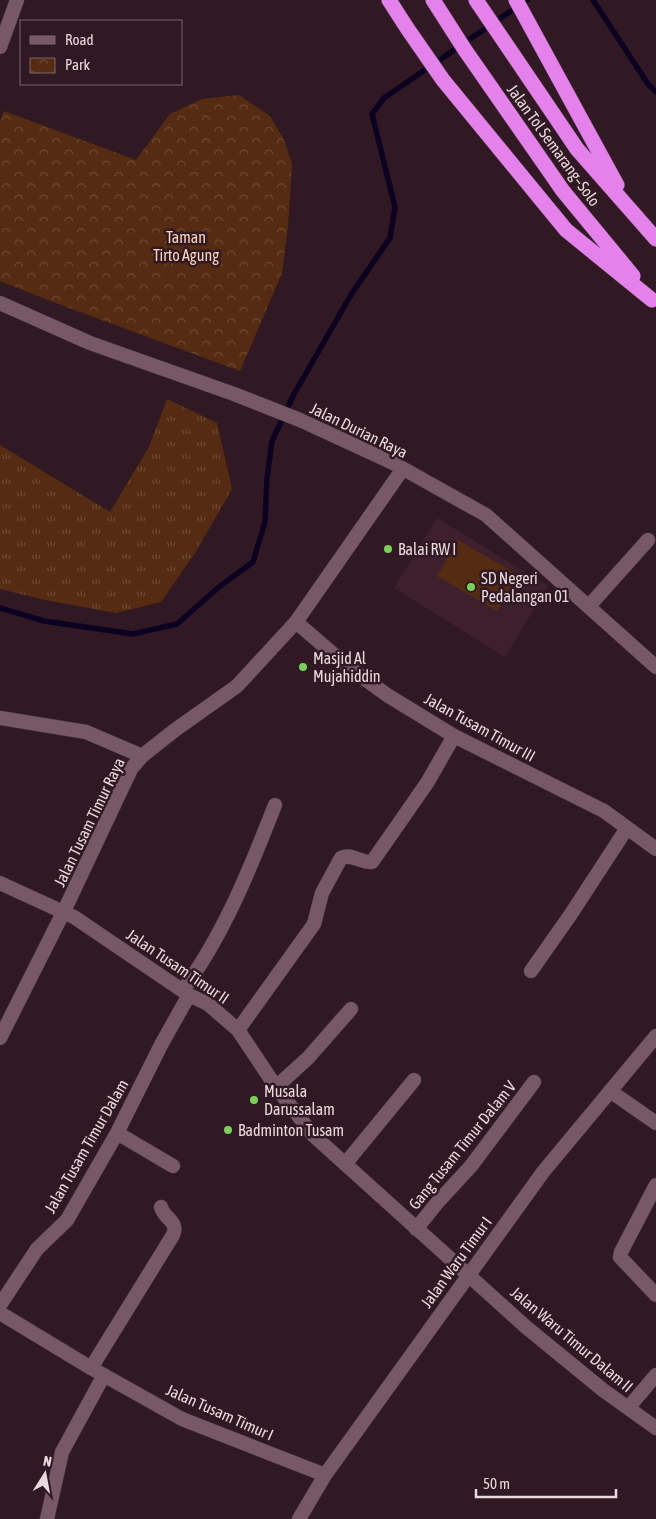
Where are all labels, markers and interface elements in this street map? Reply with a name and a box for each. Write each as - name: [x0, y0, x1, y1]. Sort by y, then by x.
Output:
- legend: [20, 20, 182, 85]
- text: Road: [65, 31, 94, 48]
- text: Park: [65, 56, 90, 73]
- street label: Jalan Tol Semarang–Solo: [503, 81, 604, 210]
- park label: Taman Tirto Agung: [153, 228, 219, 265]
- street label: Jalan Durian Raya: [307, 399, 411, 462]
- place label: Balai RW I: [398, 540, 456, 558]
- marker: Balai RW I: [382, 543, 394, 555]
- place label: SD Negeri Pedalangan 01: [481, 569, 569, 606]
- marker: SD Negeri Pedalangan 01: [465, 581, 477, 593]
- place label: Masjid Al Mujahiddin: [313, 649, 381, 686]
- marker: Masjid Al Mujahiddin: [297, 661, 309, 673]
- street label: Jalan Tusam Timur III: [422, 689, 538, 765]
- street label: Jalan Tusam Timur Raya: [50, 755, 129, 890]
- street label: Jalan Tusam Timur II: [123, 925, 233, 1007]
- street label: Jalan Tusam Timur Dalam: [40, 1076, 132, 1216]
- street label: Gang Tusam Timur Dalam V: [405, 1077, 520, 1213]
- place label: Musala Darussalam: [264, 1082, 335, 1118]
- marker: Musala Darussalam: [248, 1094, 260, 1106]
- place label: Badminton Tusam: [238, 1121, 344, 1139]
- marker: Badminton Tusam: [222, 1124, 234, 1136]
- street label: Jalan Waru Timur I: [417, 1213, 495, 1311]
- street label: Jalan Waru Timur Dalam II: [507, 1283, 637, 1395]
- street label: Jalan Tusam Timur I: [164, 1380, 276, 1444]
- north arrow: [20, 1449, 70, 1499]
- text: N: [42, 1453, 53, 1470]
- scale bar: [476, 1466, 616, 1498]
- text: 50 m: [483, 1475, 510, 1492]

